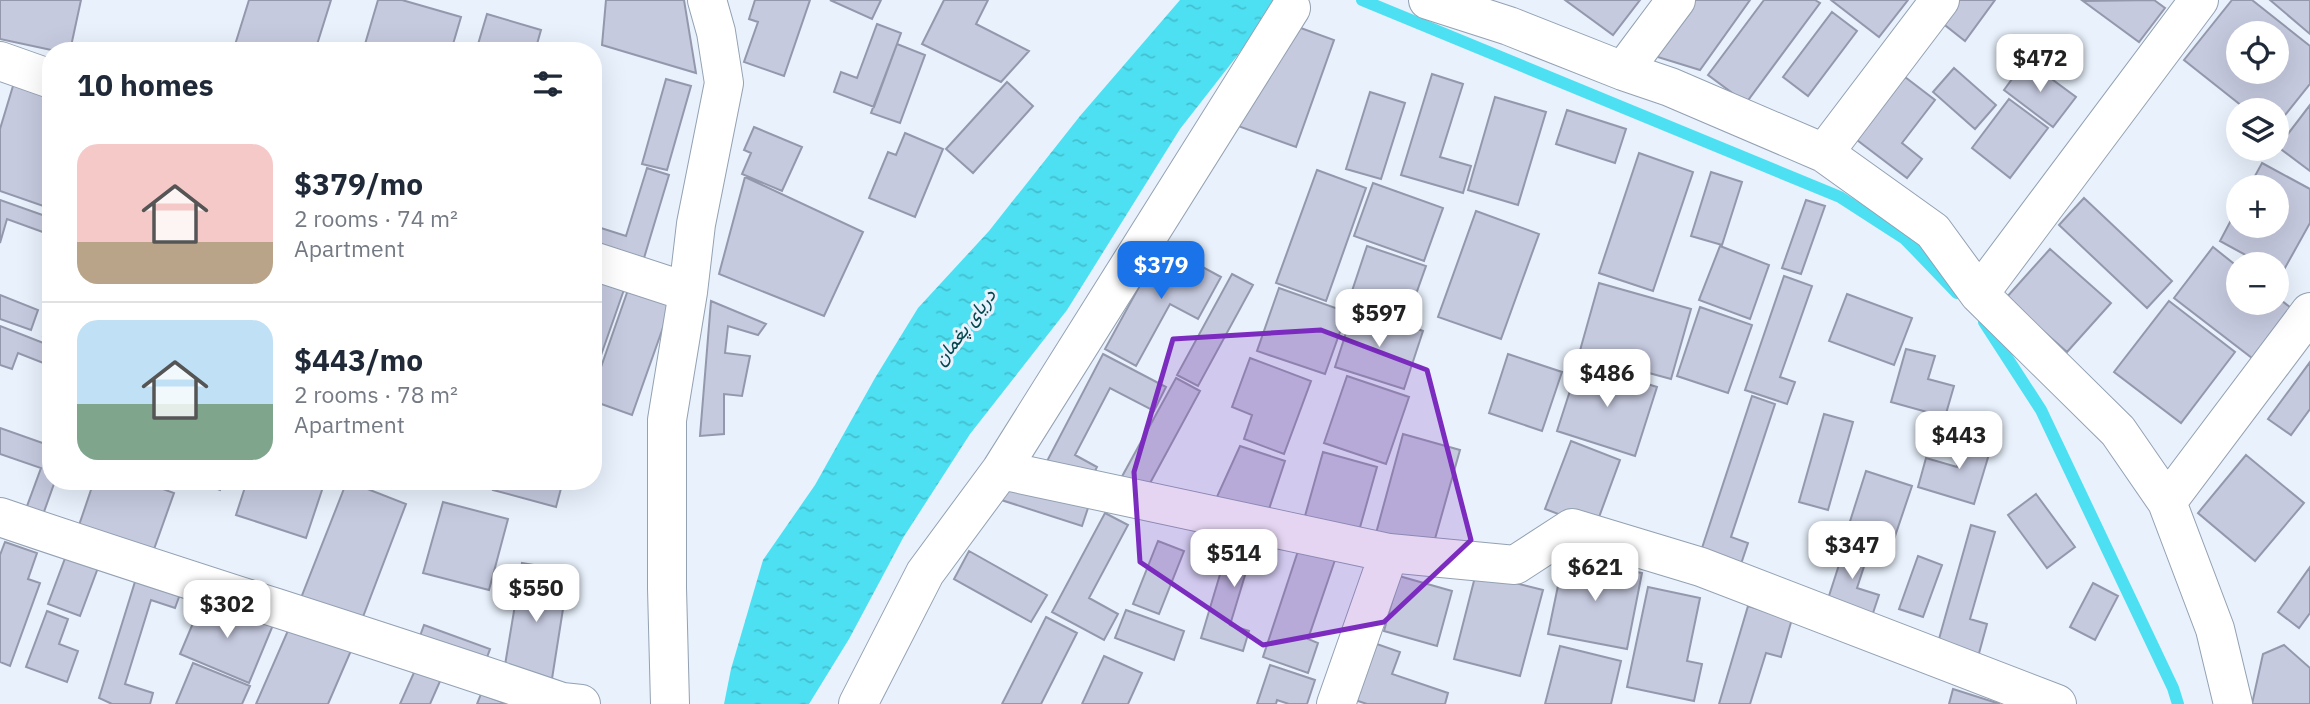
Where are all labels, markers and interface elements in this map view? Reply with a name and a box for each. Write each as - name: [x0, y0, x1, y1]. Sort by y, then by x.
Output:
- map controls: [2226, 21, 2289, 315]
- button: locate: [2226, 21, 2289, 84]
- pin: $472: [1999, 34, 2081, 94]
- text: $472: [2012, 42, 2068, 72]
- text: 10 homes: [77, 65, 214, 104]
- icon: filters: [529, 65, 567, 103]
- button: layers: [2226, 98, 2289, 161]
- text: $379/mo: [294, 164, 423, 203]
- icon: home: [133, 172, 217, 256]
- button: +: [2226, 175, 2289, 238]
- text: 2 rooms · 74 m²: [294, 203, 458, 233]
- text: Apartment: [294, 233, 405, 263]
- pin: $379: [1120, 242, 1202, 301]
- text: $379: [1133, 249, 1189, 279]
- button: −: [2226, 252, 2289, 315]
- water label: دریای پغمان: [927, 283, 1003, 371]
- pin: $597: [1338, 290, 1420, 349]
- text: $597: [1351, 297, 1407, 327]
- text: $443/mo: [294, 340, 423, 379]
- icon: home: [133, 348, 217, 432]
- pin: $486: [1566, 350, 1648, 409]
- text: $486: [1579, 357, 1635, 387]
- text: 2 rooms · 78 m²: [294, 379, 458, 409]
- text: Apartment: [294, 409, 405, 439]
- pin: $443: [1918, 412, 2000, 471]
- text: $443: [1931, 419, 1987, 449]
- pin: $347: [1811, 522, 1893, 581]
- text: $347: [1824, 529, 1880, 559]
- pin: $514: [1193, 530, 1275, 589]
- text: $514: [1206, 537, 1262, 567]
- pin: $621: [1554, 544, 1636, 603]
- text: $621: [1567, 551, 1623, 581]
- pin: $550: [495, 564, 577, 624]
- text: $550: [508, 572, 564, 602]
- pin: $302: [186, 580, 268, 640]
- text: $302: [199, 588, 255, 618]

